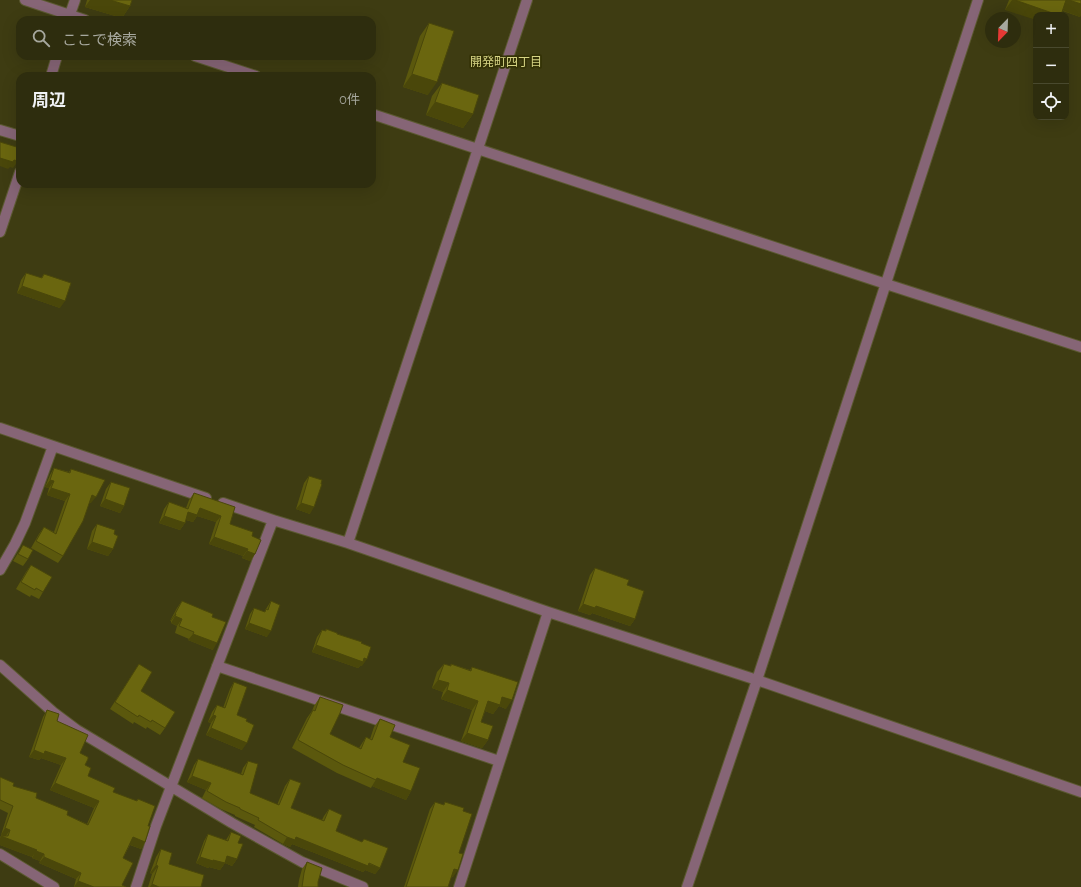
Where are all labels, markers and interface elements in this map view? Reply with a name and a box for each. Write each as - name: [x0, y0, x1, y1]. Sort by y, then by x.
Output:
- north arrow: [985, 12, 1021, 48]
- map controls: [1033, 12, 1069, 120]
- button: +: [1033, 12, 1069, 48]
- search box: [16, 16, 376, 60]
- icon: search: [30, 27, 52, 49]
- text: ここで検索: [62, 31, 137, 49]
- button: −: [1033, 48, 1069, 84]
- district label: 開発町四丁目: [470, 55, 542, 69]
- button: locate: [1033, 84, 1069, 120]
- text: 周辺: [32, 90, 66, 110]
- text: 0件: [339, 92, 360, 107]

